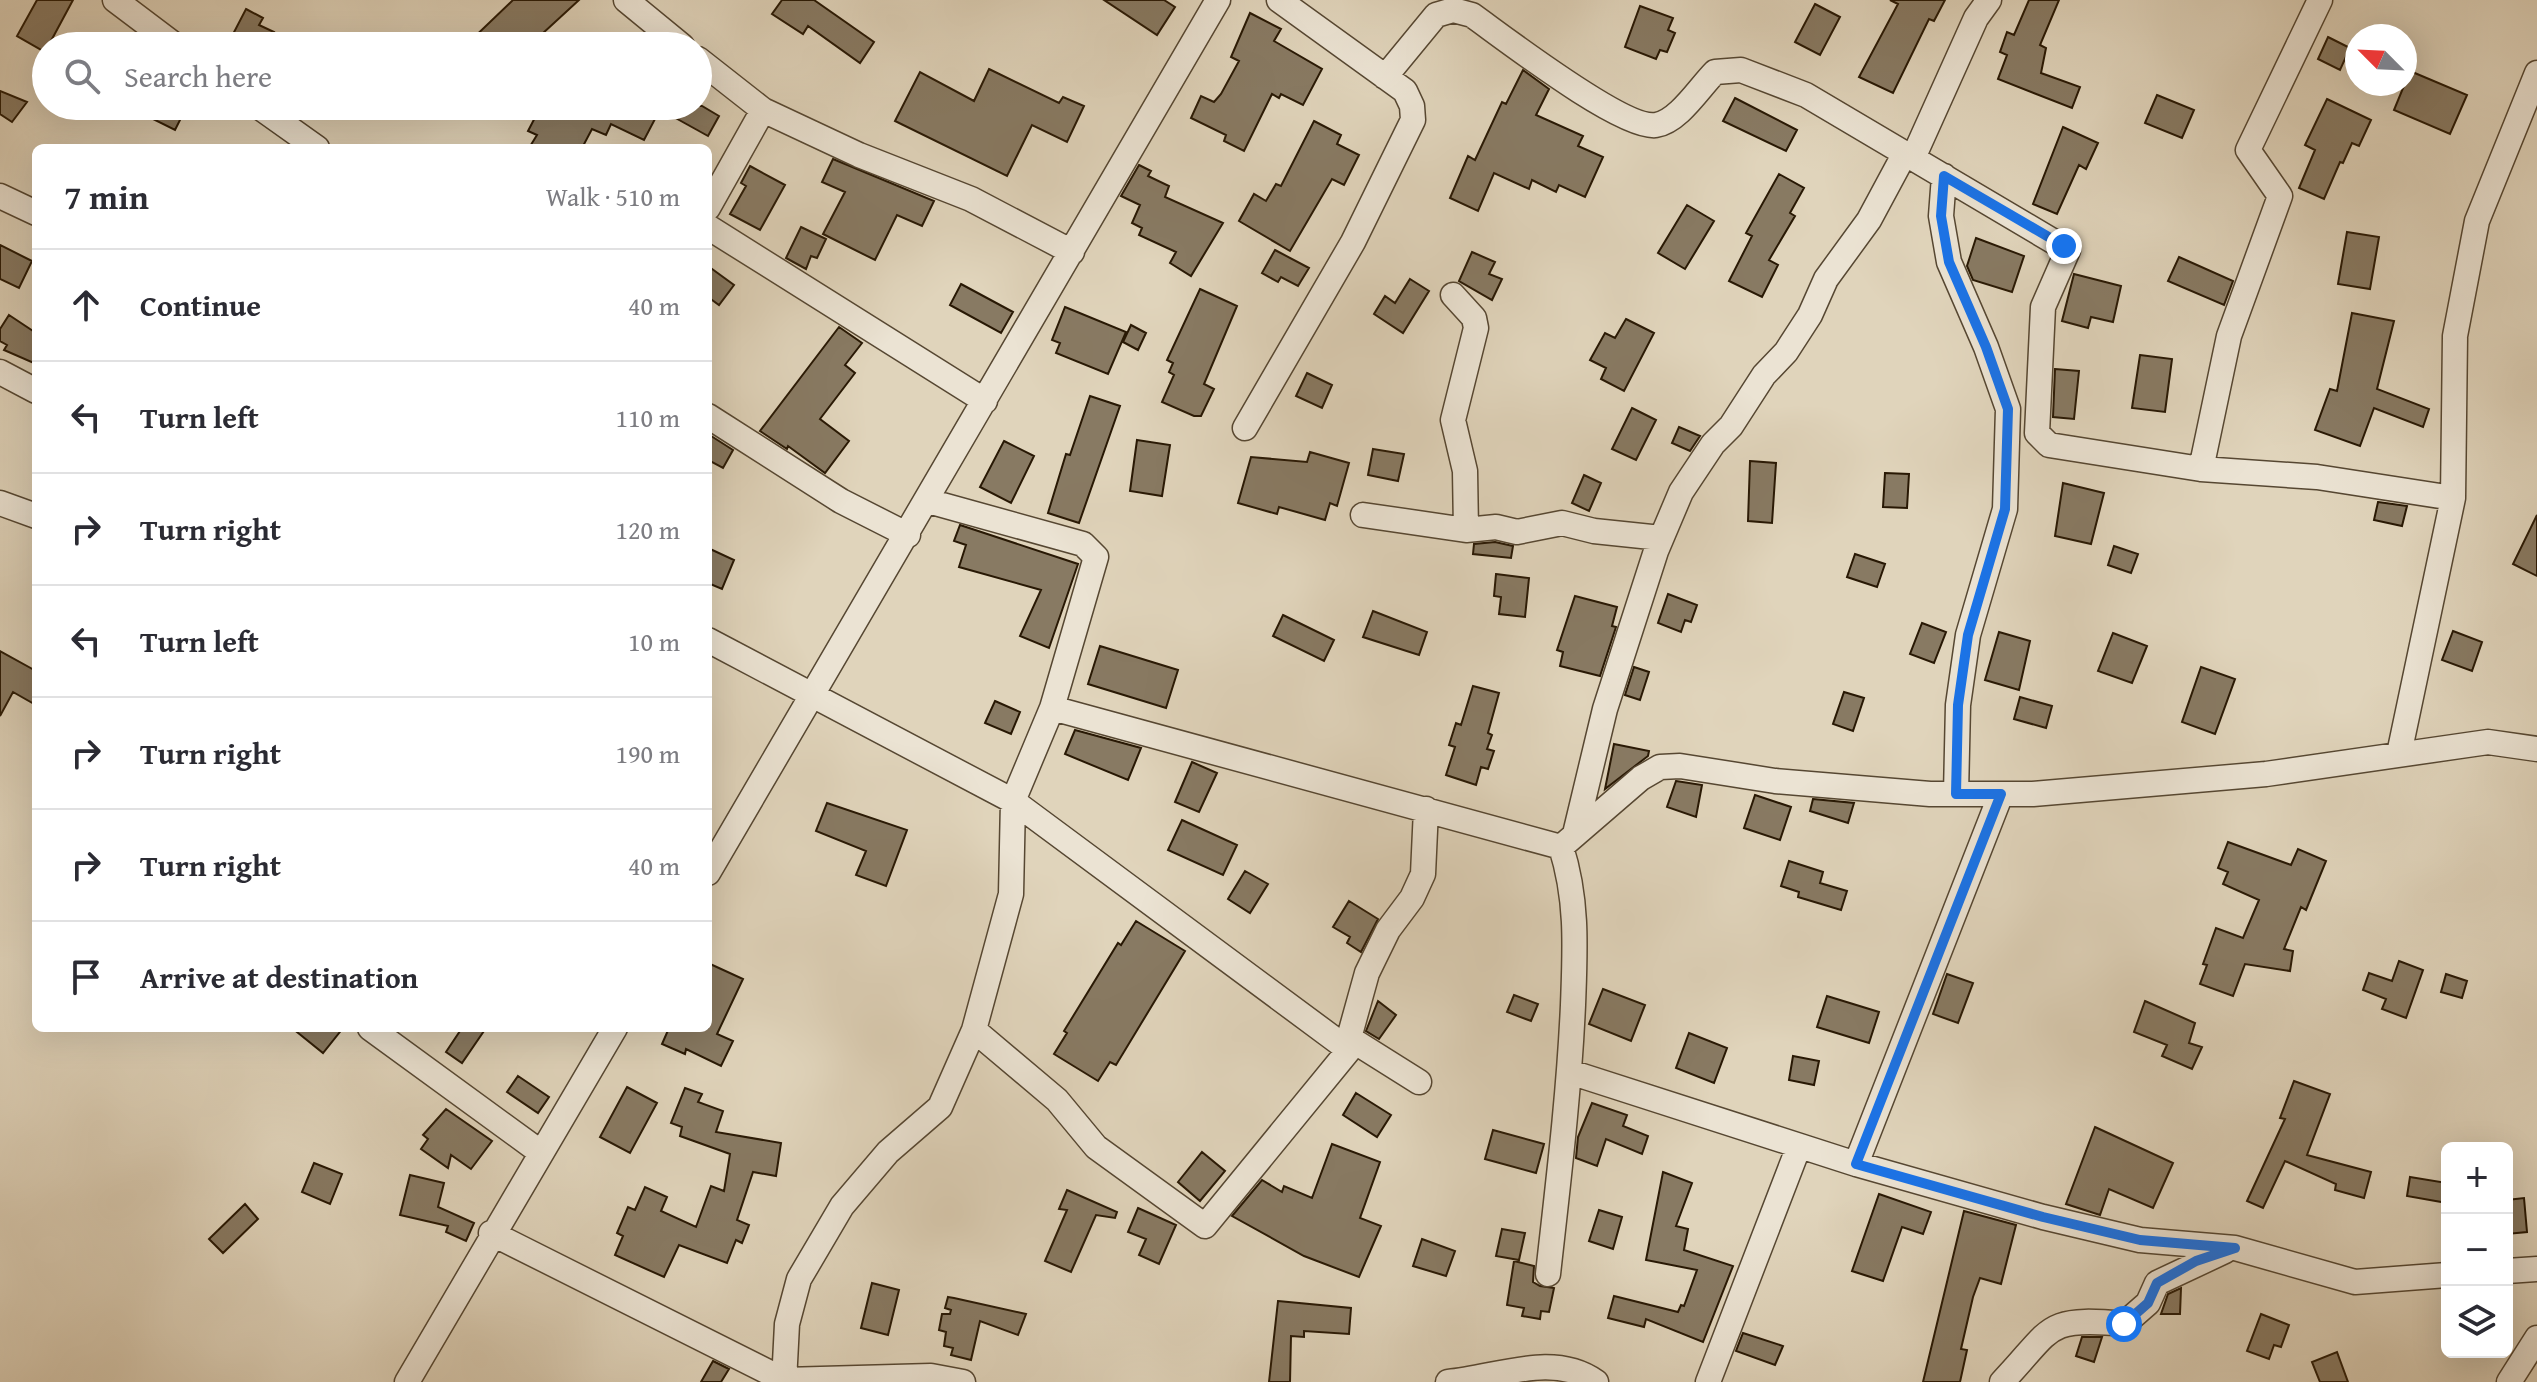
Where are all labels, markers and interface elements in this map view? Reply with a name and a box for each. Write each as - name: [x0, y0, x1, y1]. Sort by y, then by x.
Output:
- north arrow: [2345, 24, 2417, 96]
- search box: [32, 32, 712, 120]
- icon: search: [60, 54, 104, 98]
- text: Search here: [124, 54, 272, 98]
- text: 7 min: [64, 172, 149, 221]
- text: Walk · 510 m: [546, 177, 680, 216]
- route end: [2046, 228, 2082, 264]
- icon: ahead: [64, 283, 108, 327]
- text: Continue: [140, 283, 261, 327]
- text: 40 m: [628, 286, 680, 325]
- icon: left: [64, 395, 108, 439]
- text: Turn left: [140, 395, 259, 439]
- text: 110 m: [615, 398, 680, 437]
- icon: right: [64, 507, 108, 551]
- text: Turn right: [140, 507, 281, 551]
- text: 120 m: [615, 510, 680, 549]
- icon: left: [64, 619, 108, 663]
- text: Turn left: [140, 619, 259, 663]
- text: 10 m: [628, 622, 680, 661]
- icon: right: [64, 731, 108, 775]
- text: Turn right: [140, 731, 281, 775]
- text: 190 m: [615, 734, 680, 773]
- icon: right: [64, 843, 108, 887]
- text: Turn right: [140, 843, 281, 887]
- text: 40 m: [628, 846, 680, 885]
- icon: arrive: [64, 955, 108, 999]
- text: Arrive at destination: [140, 955, 418, 999]
- map controls: [2441, 1142, 2513, 1358]
- button: +: [2441, 1142, 2513, 1214]
- button: −: [2441, 1214, 2513, 1286]
- button: layers: [2441, 1286, 2513, 1358]
- route start: [2106, 1306, 2142, 1342]

